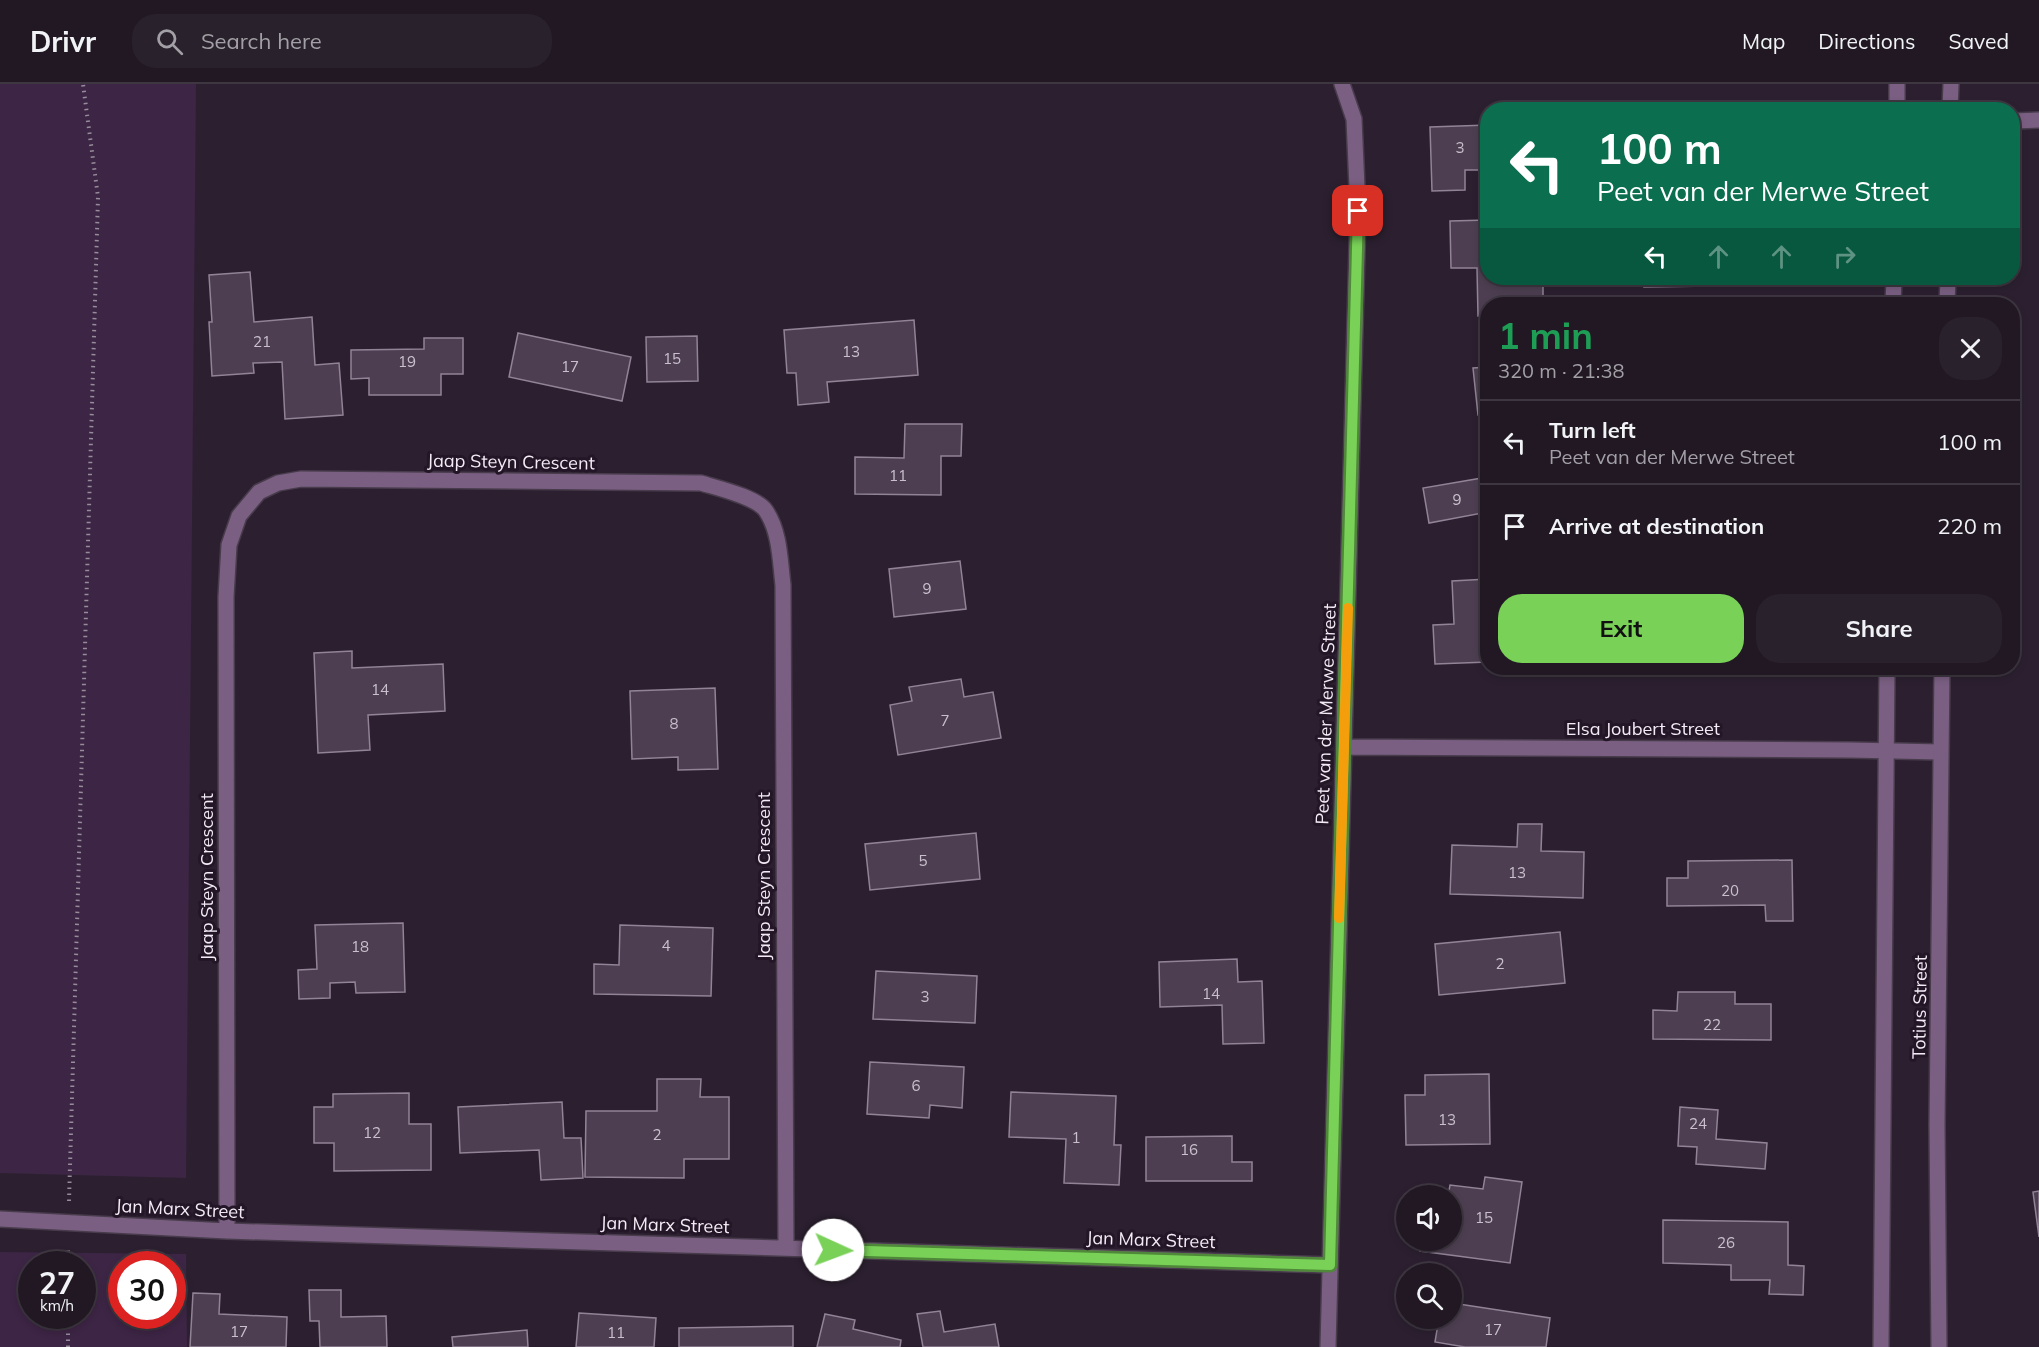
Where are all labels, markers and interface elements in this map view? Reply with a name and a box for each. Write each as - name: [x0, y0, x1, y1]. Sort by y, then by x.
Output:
- search box: [132, 14, 552, 68]
- text: Drivr: [30, 24, 96, 59]
- icon: search: [153, 25, 186, 58]
- text: Search here: [201, 27, 322, 55]
- text: Map: [1742, 28, 1785, 54]
- text: Directions: [1818, 28, 1915, 54]
- text: Saved: [1948, 28, 2009, 54]
- text: 100 m: [1597, 122, 1722, 175]
- icon: left: [1498, 126, 1576, 204]
- house number: 3: [1455, 138, 1465, 157]
- text: Peet van der Merwe Street: [1597, 174, 1929, 208]
- pin: [1332, 185, 1383, 236]
- icon: arrive: [1341, 194, 1374, 227]
- icon: left: [1639, 240, 1672, 273]
- icon: ahead: [1702, 240, 1735, 273]
- icon: ahead: [1765, 240, 1798, 273]
- icon: right: [1828, 240, 1861, 273]
- text: 1 min: [1498, 313, 1593, 358]
- button: close: [1939, 317, 2002, 380]
- house number: 21: [253, 332, 271, 351]
- house number: 13: [842, 342, 860, 361]
- house number: 15: [663, 349, 681, 368]
- house number: 19: [398, 352, 416, 371]
- house number: 17: [561, 357, 579, 376]
- text: 320 m · 21:38: [1498, 358, 1624, 383]
- text: Turn left: [1549, 416, 1636, 444]
- icon: left: [1498, 426, 1531, 459]
- text: 100 m: [1937, 428, 2002, 456]
- text: Peet van der Merwe Street: [1549, 444, 1795, 469]
- street label: Jaap Steyn Crescent: [427, 449, 595, 474]
- house number: 11: [889, 466, 907, 485]
- house number: 9: [1452, 490, 1462, 509]
- icon: arrive: [1498, 510, 1531, 543]
- text: Arrive at destination: [1549, 512, 1764, 540]
- text: 220 m: [1937, 512, 2002, 540]
- house number: 9: [922, 579, 932, 598]
- button: Exit: [1498, 594, 1744, 663]
- button: Share: [1756, 594, 2002, 663]
- street label: Peet van der Merwe Street: [1310, 603, 1341, 825]
- house number: 14: [371, 680, 389, 699]
- house number: 7: [940, 711, 950, 730]
- house number: 8: [669, 714, 679, 733]
- street label: Elsa Joubert Street: [1566, 717, 1720, 740]
- street label: Jaap Steyn Crescent: [752, 792, 775, 960]
- street label: Jaap Steyn Crescent: [195, 793, 218, 961]
- house number: 5: [918, 851, 928, 870]
- house number: 13: [1508, 863, 1526, 882]
- house number: 20: [1721, 881, 1739, 900]
- house number: 4: [661, 936, 671, 955]
- house number: 18: [351, 937, 369, 956]
- house number: 2: [1495, 954, 1505, 973]
- street label: Totius Street: [1907, 955, 1932, 1059]
- house number: 14: [1202, 984, 1220, 1003]
- house number: 3: [920, 987, 930, 1006]
- house number: 22: [1703, 1015, 1721, 1034]
- house number: 6: [911, 1076, 921, 1095]
- house number: 13: [1438, 1110, 1456, 1129]
- house number: 24: [1689, 1114, 1707, 1133]
- house number: 12: [363, 1123, 381, 1142]
- house number: 2: [652, 1125, 662, 1144]
- house number: 1: [1071, 1128, 1081, 1147]
- house number: 16: [1180, 1140, 1198, 1159]
- map controls: [1396, 1185, 1462, 1329]
- button: sound: [1396, 1185, 1462, 1251]
- street label: Jan Marx Street: [115, 1194, 245, 1223]
- house number: 15: [1475, 1208, 1493, 1227]
- street label: Jan Marx Street: [600, 1211, 730, 1238]
- position arrow: [801, 1218, 865, 1282]
- street label: Jan Marx Street: [1086, 1226, 1216, 1253]
- house number: 26: [1717, 1233, 1735, 1252]
- speed limit sign: 30: [108, 1251, 186, 1329]
- button: search: [1396, 1263, 1462, 1329]
- text: 27: [39, 1264, 75, 1302]
- text: km/h: [40, 1296, 74, 1315]
- house number: 17: [1484, 1320, 1502, 1339]
- house number: 17: [230, 1322, 248, 1341]
- house number: 11: [607, 1323, 625, 1342]

